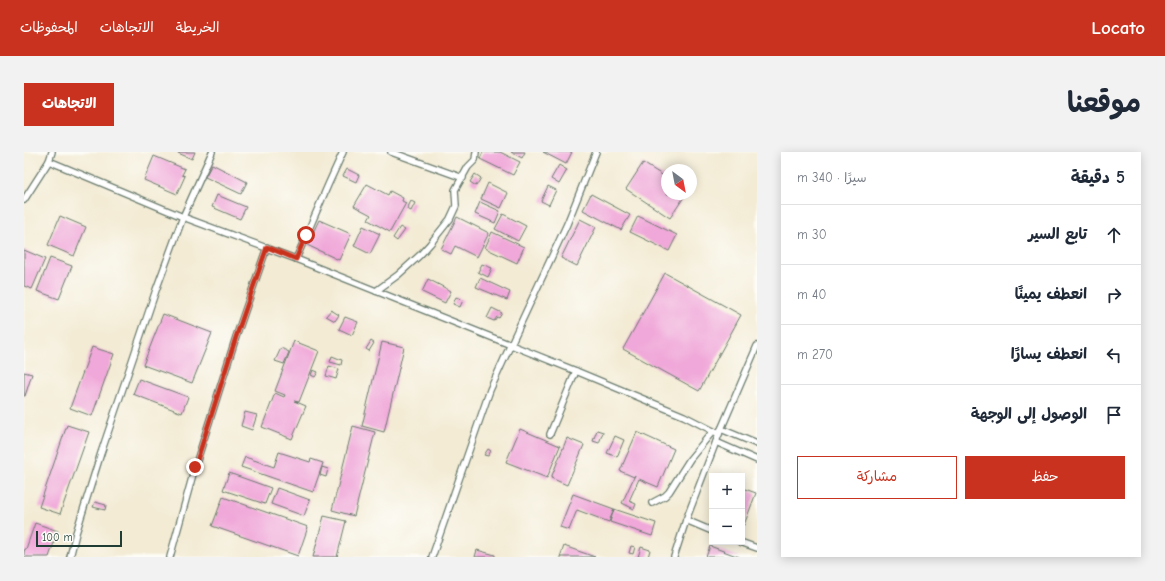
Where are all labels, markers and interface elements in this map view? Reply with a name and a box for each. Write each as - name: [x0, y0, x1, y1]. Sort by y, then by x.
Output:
- text: Locato: [1091, 17, 1145, 39]
- text: المحفوظات: [20, 19, 78, 36]
- text: الاتجاهات: [100, 19, 154, 36]
- text: الخريطة: [176, 19, 219, 36]
- button: الاتجاهات: [24, 83, 114, 126]
- text: موقعنا: [1067, 87, 1141, 119]
- north arrow: [661, 164, 697, 200]
- text: 5 دقيقة: [1071, 168, 1125, 187]
- text: سيرًا · 340 m: [797, 170, 867, 185]
- icon: ahead: [1103, 224, 1125, 246]
- text: تابع السير: [1028, 225, 1087, 243]
- route start: [297, 226, 315, 244]
- text: 30 m: [797, 227, 827, 242]
- icon: right: [1103, 284, 1125, 306]
- text: انعطف يمينًا: [1015, 285, 1087, 303]
- text: 40 m: [797, 287, 826, 302]
- icon: left: [1103, 344, 1125, 366]
- text: انعطف يسارًا: [1011, 345, 1087, 363]
- text: 270 m: [797, 347, 833, 362]
- icon: arrive: [1103, 404, 1125, 426]
- text: الوصول إلى الوجهة: [971, 405, 1087, 423]
- button: مشاركة: [797, 456, 957, 499]
- button: حفظ: [965, 456, 1125, 499]
- route end: [186, 458, 204, 476]
- map controls: [709, 473, 745, 545]
- button: +: [709, 473, 745, 509]
- button: −: [709, 509, 745, 545]
- scale bar: [36, 529, 122, 548]
- text: 100 m: [42, 531, 73, 544]

